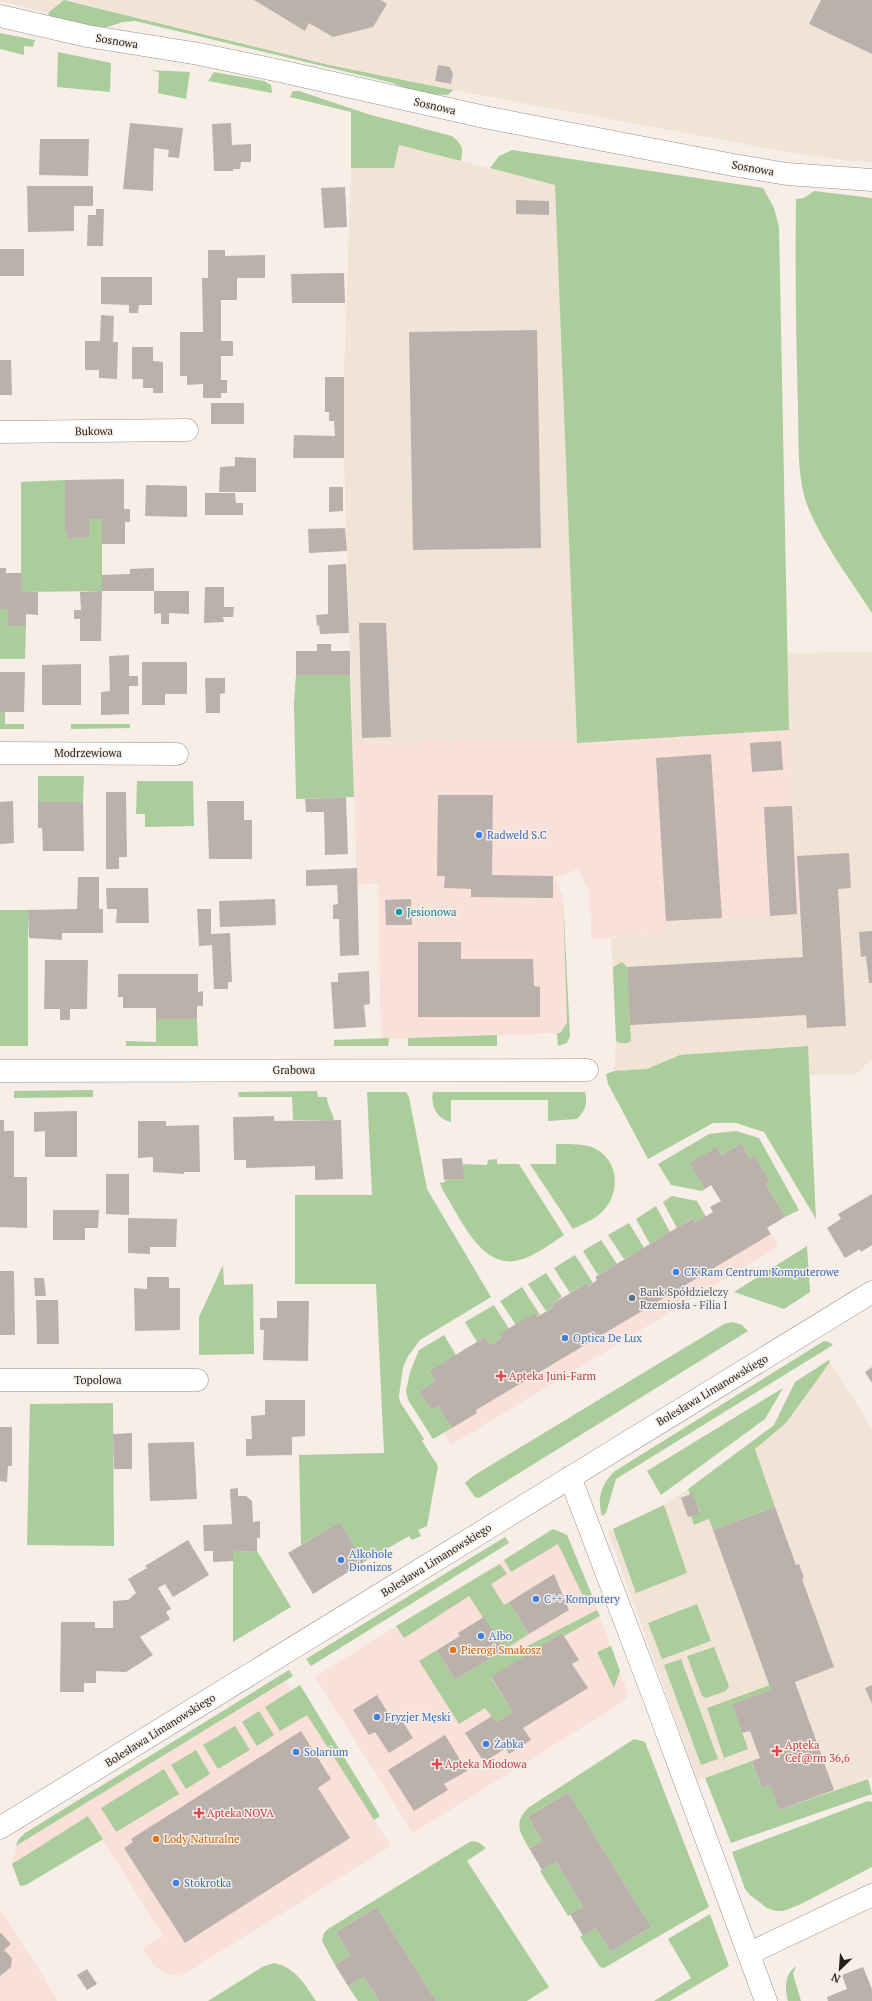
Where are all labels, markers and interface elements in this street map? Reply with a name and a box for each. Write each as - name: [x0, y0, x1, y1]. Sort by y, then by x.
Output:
- street label: Sosnowa: [95, 31, 140, 51]
- street label: Sosnowa: [413, 94, 458, 118]
- street label: Sosnowa: [731, 157, 776, 179]
- street label: Bukowa: [75, 424, 114, 438]
- street label: Modrzewiowa: [54, 746, 122, 760]
- place label: Radweld S.C: [487, 828, 547, 842]
- marker: Radweld S.C: [474, 830, 484, 840]
- place label: Jesionowa: [407, 905, 457, 919]
- marker: Jesionowa: [394, 907, 404, 917]
- street label: Grabowa: [273, 1063, 316, 1077]
- place label: CK Ram Centrum Komputerowe: [684, 1265, 840, 1279]
- marker: CK Ram Centrum Komputerowe: [671, 1267, 681, 1277]
- place label: Bank Spółdzielczy Rzemiosła - Filia I: [640, 1285, 729, 1312]
- marker: Bank Spółdzielczy Rzemiosła - Filia I: [627, 1293, 637, 1303]
- place label: Optica De Lux: [573, 1331, 642, 1345]
- marker: Optica De Lux: [560, 1333, 570, 1343]
- street label: Bolesława Limanowskiego: [654, 1351, 770, 1429]
- place label: Apteka Juni-Farm: [509, 1369, 596, 1383]
- marker: Apteka Juni-Farm: [496, 1371, 506, 1381]
- street label: Topolowa: [74, 1373, 122, 1387]
- street label: Bolesława Limanowskiego: [378, 1520, 494, 1600]
- place label: Alkohole Dionizos: [349, 1547, 393, 1574]
- marker: Alkohole Dionizos: [336, 1555, 346, 1565]
- place label: C++ Komputery: [544, 1592, 620, 1606]
- marker: C++ Komputery: [531, 1594, 541, 1604]
- place label: Albo: [489, 1629, 512, 1643]
- marker: Albo: [476, 1631, 486, 1641]
- place label: Pierogi Smakosz: [461, 1643, 541, 1657]
- marker: Pierogi Smakosz: [448, 1645, 458, 1655]
- street label: Bolesława Limanowskiego: [102, 1690, 218, 1770]
- place label: Fryzjer Męski: [385, 1710, 450, 1724]
- marker: Fryzjer Męski: [372, 1712, 382, 1722]
- place label: Żabka: [494, 1737, 524, 1751]
- place label: Apteka Cef@rm 36,6: [785, 1738, 850, 1765]
- marker: Żabka: [481, 1739, 491, 1749]
- place label: Solarium: [304, 1745, 349, 1759]
- marker: Apteka Cef@rm 36,6: [772, 1746, 782, 1756]
- marker: Solarium: [291, 1747, 301, 1757]
- place label: Apteka Miodowa: [445, 1757, 527, 1771]
- marker: Apteka Miodowa: [432, 1759, 442, 1769]
- place label: Apteka NOVA: [207, 1806, 274, 1820]
- marker: Apteka NOVA: [194, 1808, 204, 1818]
- place label: Lody Naturalne: [164, 1832, 240, 1846]
- marker: Lody Naturalne: [151, 1834, 161, 1844]
- place label: Stokrotka: [184, 1876, 232, 1890]
- marker: Stokrotka: [171, 1878, 181, 1888]
- north arrow: [820, 1949, 860, 1989]
- text: N: [828, 1970, 843, 1986]

